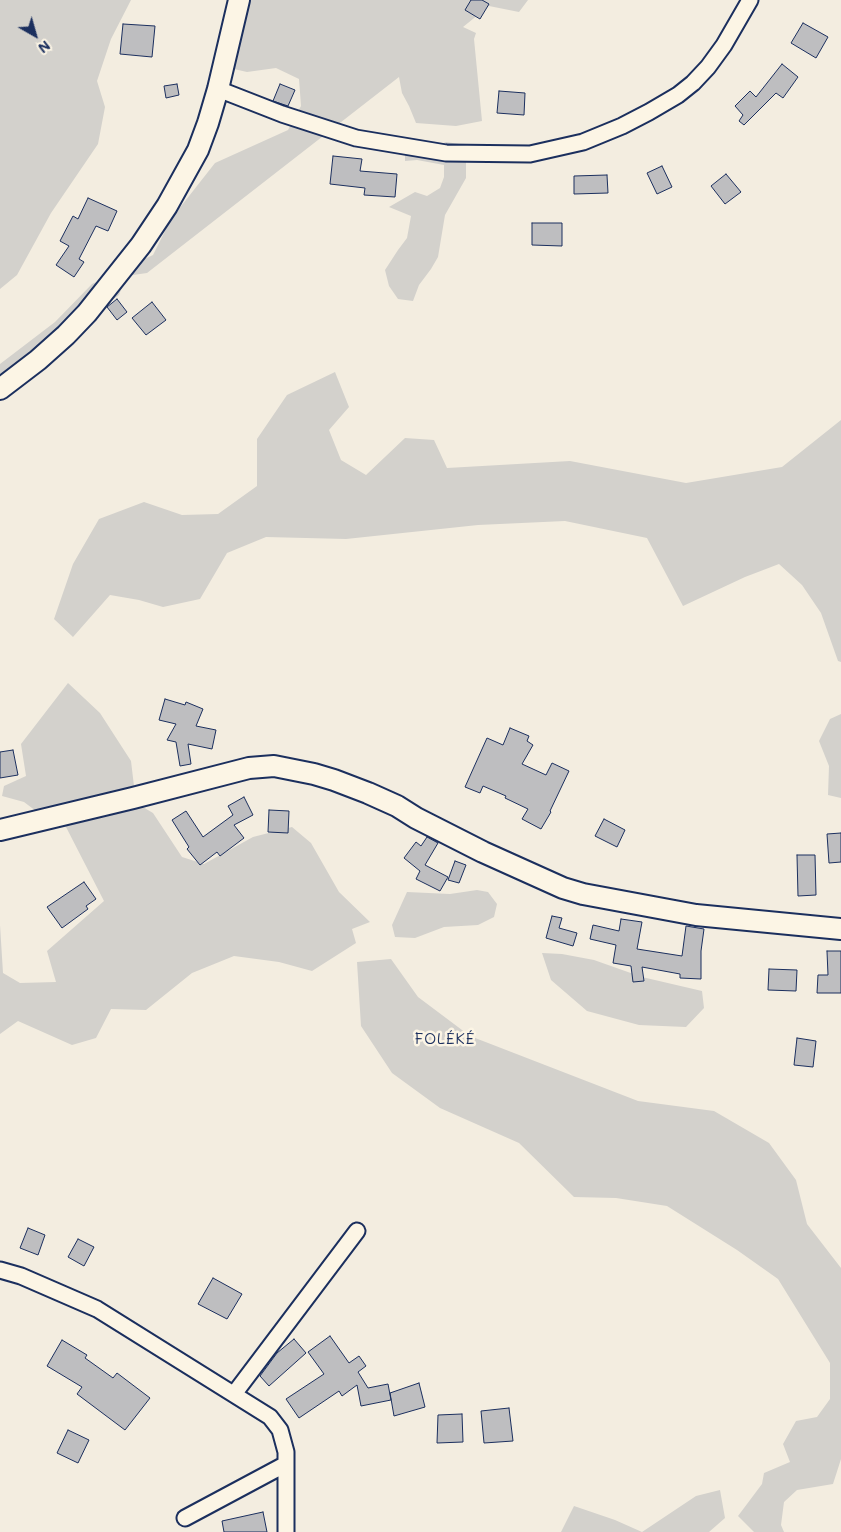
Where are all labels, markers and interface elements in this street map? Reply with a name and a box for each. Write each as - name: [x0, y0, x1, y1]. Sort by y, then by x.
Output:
- north arrow: [10, 10, 60, 60]
- text: N: [35, 36, 55, 58]
- district label: FOLÉKÉ: [414, 1030, 476, 1048]

